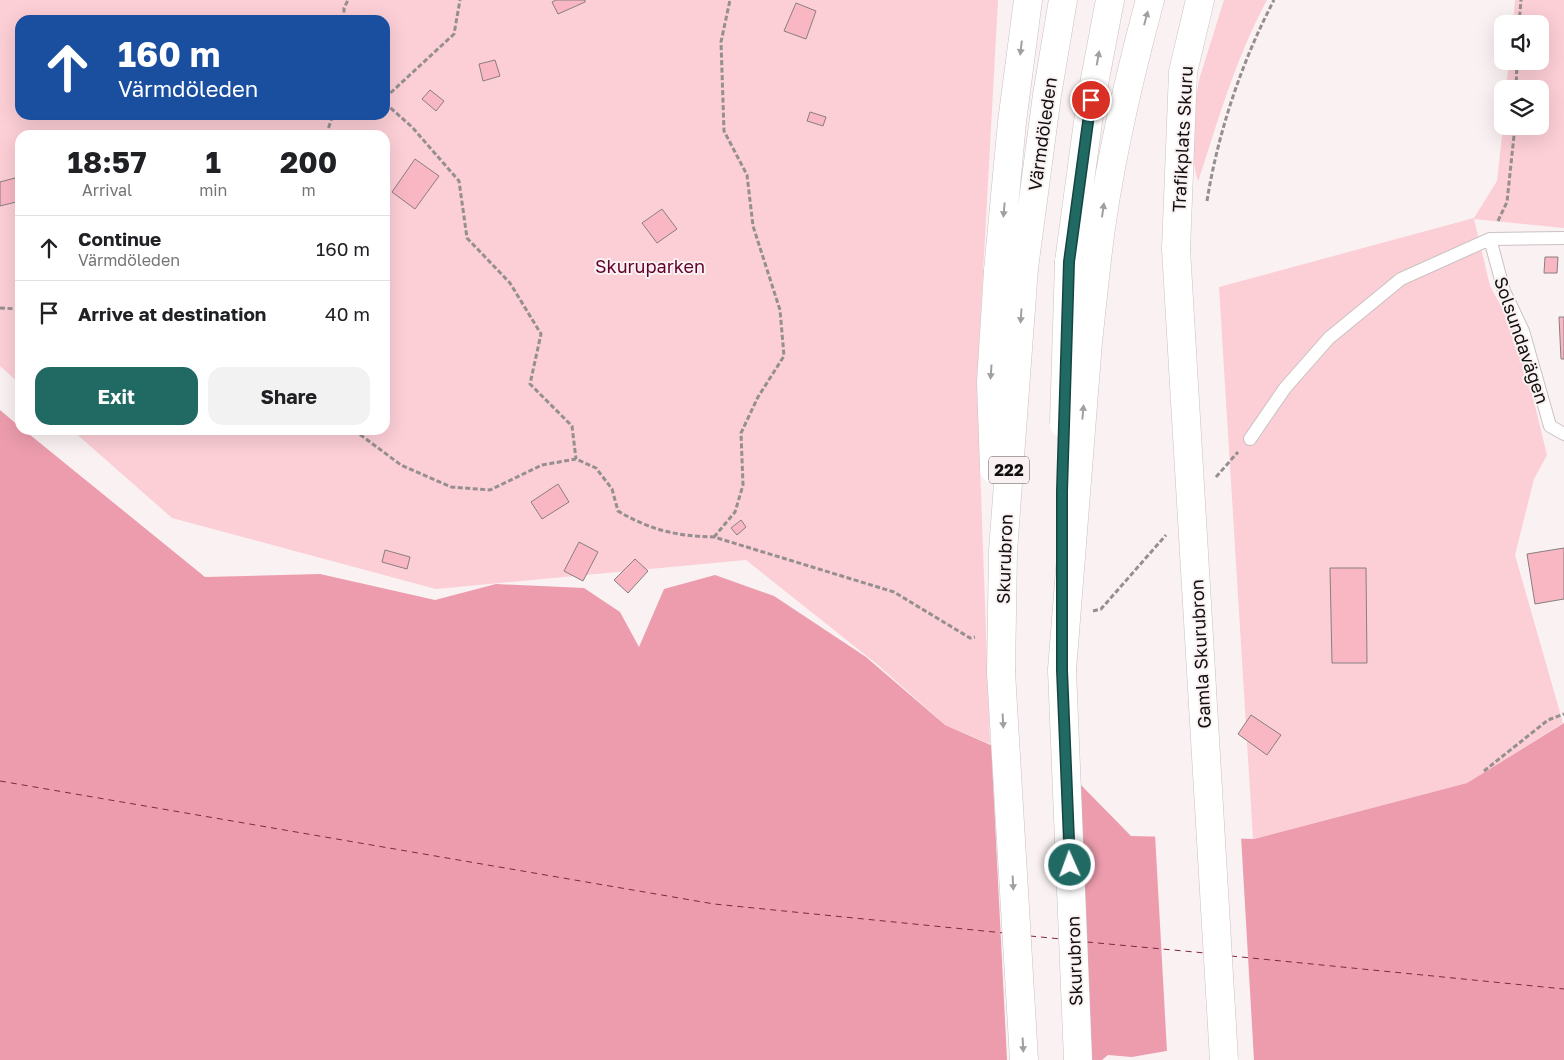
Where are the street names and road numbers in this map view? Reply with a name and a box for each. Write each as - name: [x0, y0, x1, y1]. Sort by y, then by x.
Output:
- street label: Trafikplats Skuru: [1167, 65, 1197, 213]
- street label: Värmdöleden: [1023, 76, 1061, 192]
- street label: Solsundavägen: [1490, 274, 1554, 406]
- road number: 222: [989, 456, 1029, 484]
- street label: Skurubron: [991, 514, 1017, 604]
- street label: Gamla Skurubron: [1185, 579, 1215, 729]
- street label: Skurubron: [1061, 916, 1087, 1006]

